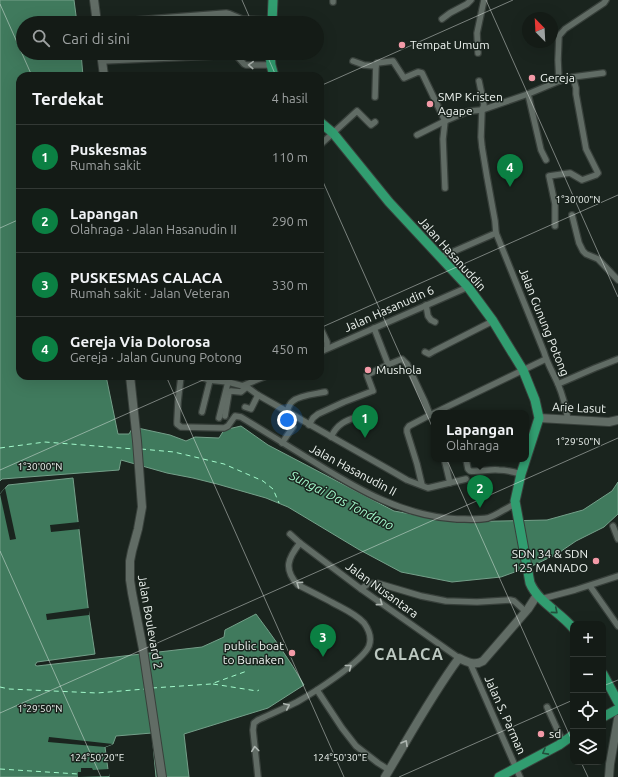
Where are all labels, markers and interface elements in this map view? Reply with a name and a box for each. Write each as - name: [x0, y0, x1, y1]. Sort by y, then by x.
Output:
- north arrow: [522, 12, 558, 48]
- search box: [16, 16, 324, 60]
- icon: search: [30, 27, 52, 49]
- text: Cari di sini: [62, 30, 130, 47]
- place label: Tempat Umum: [410, 38, 490, 51]
- marker: Tempat Umum: [397, 40, 407, 50]
- one-way arrow: [248, 60, 254, 69]
- place label: Gereja: [540, 71, 575, 84]
- marker: Gereja: [527, 73, 537, 83]
- text: Terdekat: [32, 89, 104, 108]
- place label: SMP Kristen Agape: [438, 90, 503, 117]
- text: 4 hasil: [271, 91, 308, 105]
- marker: SMP Kristen Agape: [425, 99, 435, 109]
- text: Puskesmas: [70, 141, 147, 158]
- text: 1: [41, 150, 49, 164]
- text: 110 m: [272, 150, 308, 164]
- pin: 4: [497, 154, 523, 187]
- text: Rumah sakit: [70, 158, 141, 172]
- text: 1°30'00"N: [556, 194, 600, 205]
- text: Lapangan: [70, 205, 138, 222]
- text: 2: [41, 214, 49, 228]
- text: 290 m: [272, 214, 308, 228]
- street label: Jalan Hasanuddin: [416, 214, 489, 293]
- text: Olahraga · Jalan Hasanudin II: [70, 222, 237, 236]
- street label: Jalan Gunung Potong: [517, 266, 572, 378]
- text: PUSKESMAS CALACA: [70, 269, 222, 286]
- text: 3: [41, 278, 49, 292]
- text: 330 m: [272, 278, 308, 292]
- street label: Jalan Hasanudin 6: [342, 283, 436, 334]
- text: Rumah sakit · Jalan Veteran: [70, 286, 230, 300]
- text: Gereja Via Dolorosa: [70, 333, 210, 350]
- text: 4: [41, 342, 49, 356]
- text: 450 m: [272, 342, 308, 356]
- text: Gereja · Jalan Gunung Potong: [70, 350, 242, 364]
- place label: Mushola: [376, 363, 422, 376]
- marker: Mushola: [363, 365, 373, 375]
- street label: Arie Lasut: [552, 400, 606, 415]
- pin: 1: [352, 405, 378, 438]
- your location: [277, 410, 297, 430]
- popup: [431, 410, 529, 462]
- text: Lapangan: [446, 421, 514, 438]
- text: 1°29'50"N: [556, 436, 600, 447]
- text: Olahraga: [446, 438, 499, 452]
- street label: Jalan Hasanudin II: [308, 441, 399, 498]
- text: 1°30'00"N: [18, 461, 62, 472]
- water label: Sungai Das Tondano: [287, 467, 396, 532]
- pin: 2: [467, 475, 493, 508]
- place label: SDN 34 & SDN 125 MANADO: [512, 547, 588, 574]
- marker: SDN 34 & SDN 125 MANADO: [591, 556, 601, 566]
- street label: Jalan Nusantara: [344, 559, 421, 620]
- street label: Jalan Boulevard 2: [136, 574, 165, 670]
- one-way arrow: [296, 581, 303, 589]
- one-way arrow: [376, 598, 383, 605]
- one-way arrow: [551, 606, 558, 613]
- map controls: [570, 621, 606, 765]
- button: +: [570, 621, 606, 657]
- pin: 3: [310, 624, 336, 657]
- place label: public boat to Bunaken: [223, 639, 284, 666]
- district label: CALACA: [374, 645, 444, 663]
- marker: public boat to Bunaken: [287, 648, 297, 658]
- button: −: [570, 657, 606, 693]
- one-way arrow: [344, 665, 351, 672]
- street label: Jalan S. Parman: [482, 674, 529, 756]
- button: locate: [570, 693, 606, 729]
- text: 1°29'50"N: [18, 703, 62, 714]
- one-way arrow: [282, 703, 290, 711]
- place label: sd: [549, 727, 561, 740]
- marker: sd: [536, 729, 546, 739]
- button: layers: [570, 729, 606, 765]
- one-way arrow: [400, 740, 407, 747]
- one-way arrow: [251, 746, 260, 752]
- one-way arrow: [542, 748, 549, 755]
- text: 124°50'20"E: [70, 752, 125, 763]
- text: 124°50'30"E: [313, 752, 368, 763]

